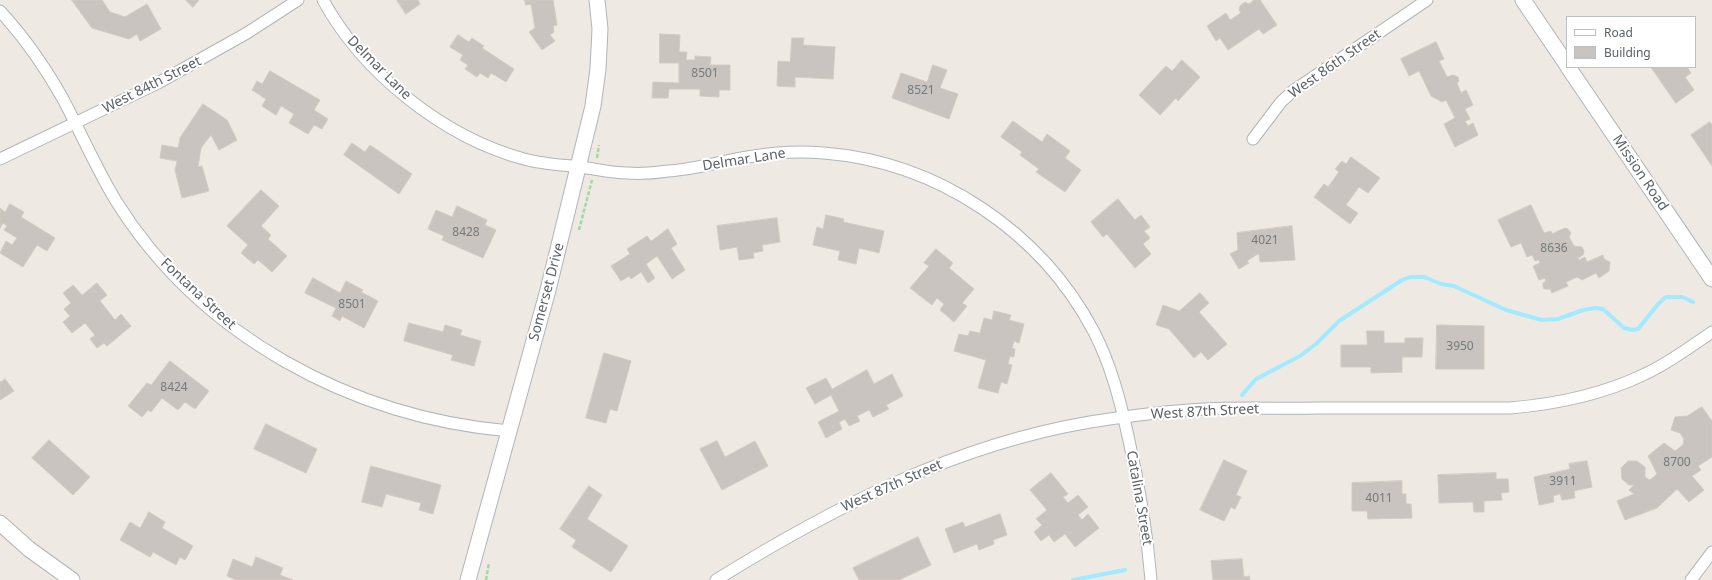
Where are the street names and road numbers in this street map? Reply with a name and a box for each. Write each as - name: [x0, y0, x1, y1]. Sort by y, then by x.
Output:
- street label: West 86th Street: [1286, 26, 1384, 102]
- street label: Delmar Lane: [343, 32, 415, 104]
- street label: West 84th Street: [100, 53, 204, 117]
- street label: Mission Road: [1609, 132, 1671, 214]
- street label: Delmar Lane: [701, 145, 787, 175]
- street label: Somerset Drive: [526, 241, 568, 343]
- street label: Fontana Street: [157, 255, 239, 333]
- street label: West 87th Street: [1150, 401, 1260, 423]
- street label: Catalina Street: [1122, 449, 1156, 547]
- street label: West 87th Street: [839, 456, 945, 516]

